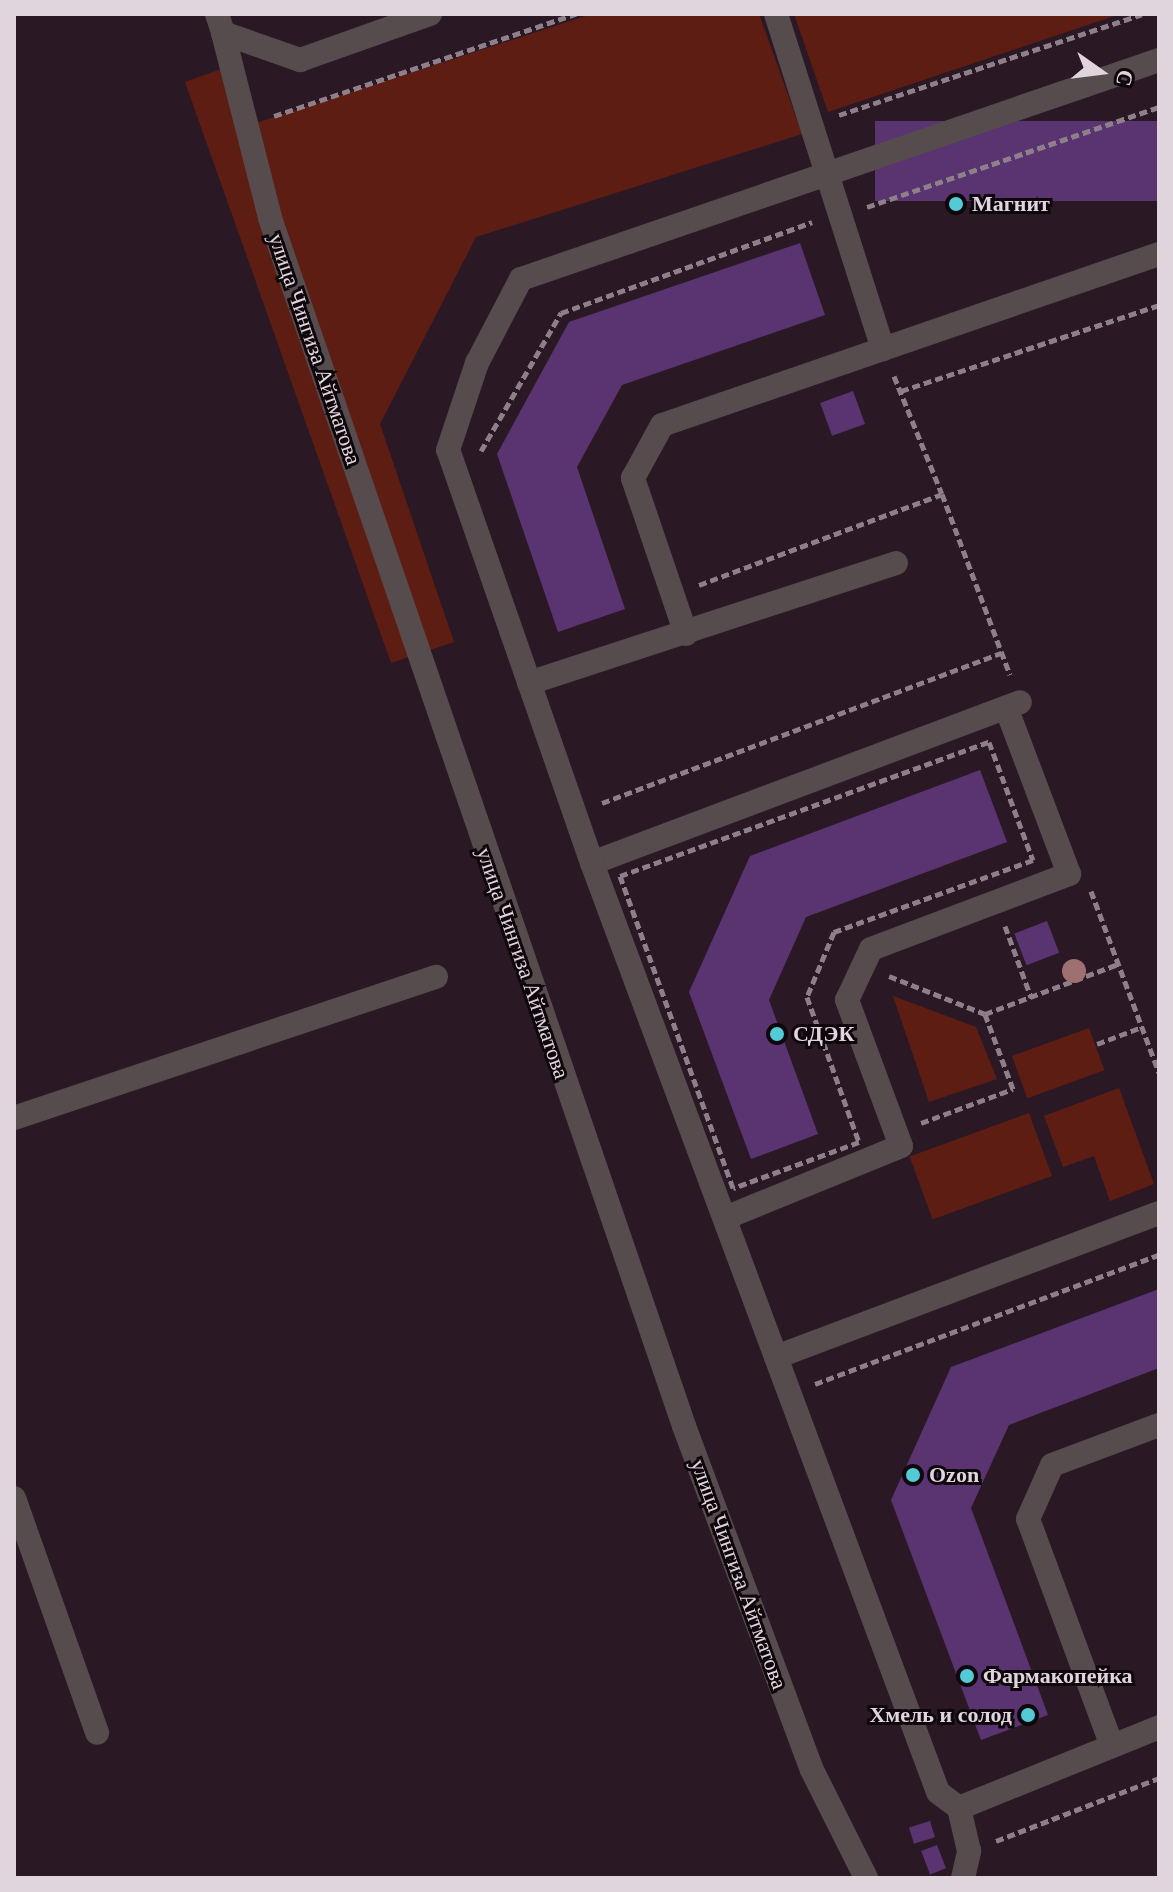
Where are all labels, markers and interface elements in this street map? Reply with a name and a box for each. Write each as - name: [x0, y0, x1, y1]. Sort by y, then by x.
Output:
- north arrow: [1061, 32, 1141, 112]
- text: С: [1111, 67, 1139, 89]
- place label: Магнит: [972, 191, 1050, 217]
- marker: Магнит: [947, 195, 965, 213]
- street label: улица Чингиза Айтматова: [263, 230, 367, 468]
- street label: улица Чингиза Айтматова: [471, 844, 575, 1082]
- place label: СДЭК: [793, 1021, 854, 1047]
- marker: СДЭК: [768, 1025, 786, 1043]
- street label: улица Чингиза Айтматова: [685, 1455, 793, 1693]
- place label: Ozon: [929, 1462, 979, 1488]
- marker: Ozon: [904, 1466, 922, 1484]
- place label: Фармакопейка: [983, 1663, 1132, 1689]
- marker: Фармакопейка: [958, 1667, 976, 1685]
- place label: Хмель и солод: [869, 1702, 1012, 1728]
- marker: Хмель и солод: [1019, 1706, 1037, 1724]

